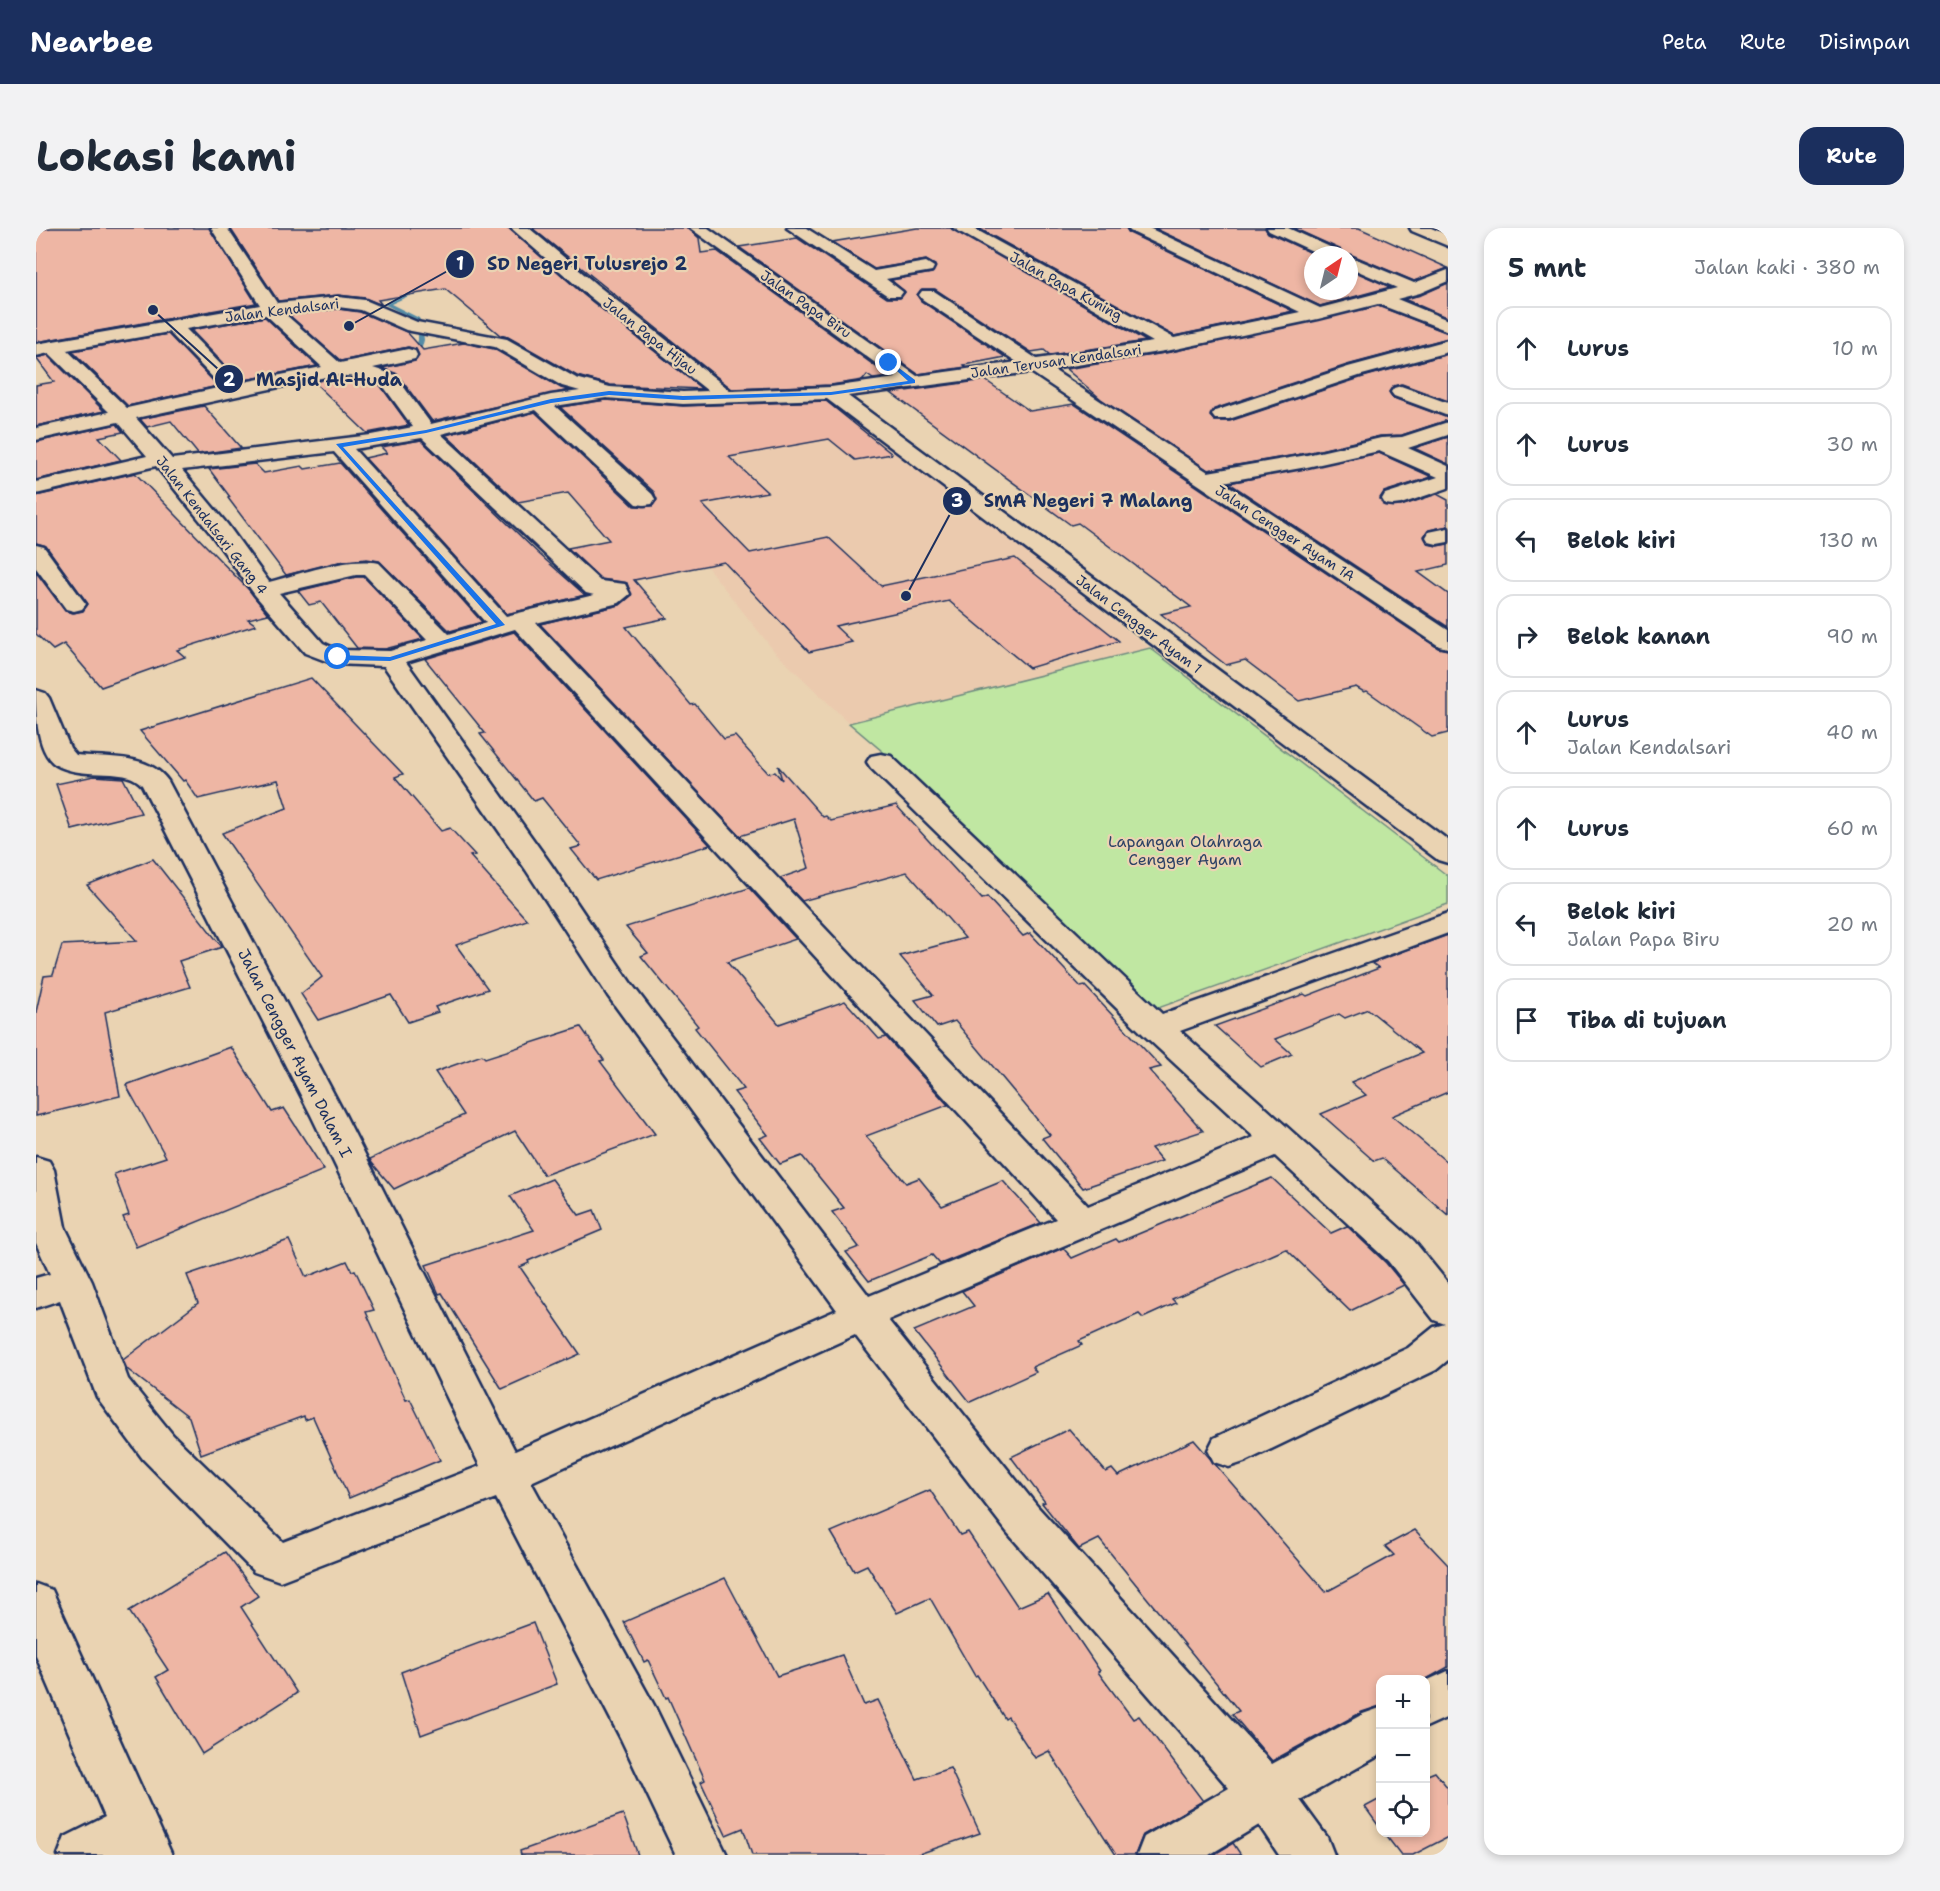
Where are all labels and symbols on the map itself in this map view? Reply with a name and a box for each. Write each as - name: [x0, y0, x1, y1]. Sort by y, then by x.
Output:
- callout: SD Negeri Tulusrejo 2: [445, 246, 699, 282]
- north arrow: [1304, 246, 1358, 300]
- street label: Jalan Papa Kuning: [1006, 248, 1126, 324]
- text: 1: [456, 252, 464, 276]
- text: SD Negeri Tulusrejo 2: [487, 252, 688, 276]
- street label: Jalan Papa Biru: [757, 266, 855, 342]
- street label: Jalan Kendalsari: [224, 294, 340, 326]
- street label: Jalan Papa Hijau: [599, 294, 701, 378]
- street label: Jalan Terusan Kendalsari: [969, 340, 1143, 382]
- route end: [875, 349, 901, 375]
- callout: Masjid Al-Huda: [214, 361, 414, 397]
- text: 2: [223, 368, 236, 392]
- text: Masjid Al-Huda: [256, 368, 403, 392]
- street label: Jalan Kendalsari Gang 4: [152, 452, 272, 598]
- street label: Jalan Cengger Ayam 1A: [1212, 481, 1358, 585]
- callout: SMA Negeri 7 Malang: [942, 483, 1204, 519]
- text: 3: [951, 489, 963, 513]
- text: SMA Negeri 7 Malang: [984, 489, 1193, 513]
- street label: Jalan Cengger Ayam 1: [1072, 571, 1206, 677]
- route start: [324, 643, 350, 669]
- park label: Lapangan Olahraga Cengger Ayam: [1108, 831, 1262, 870]
- street label: Jalan Cengger Ayam Dalam I: [233, 945, 357, 1161]

